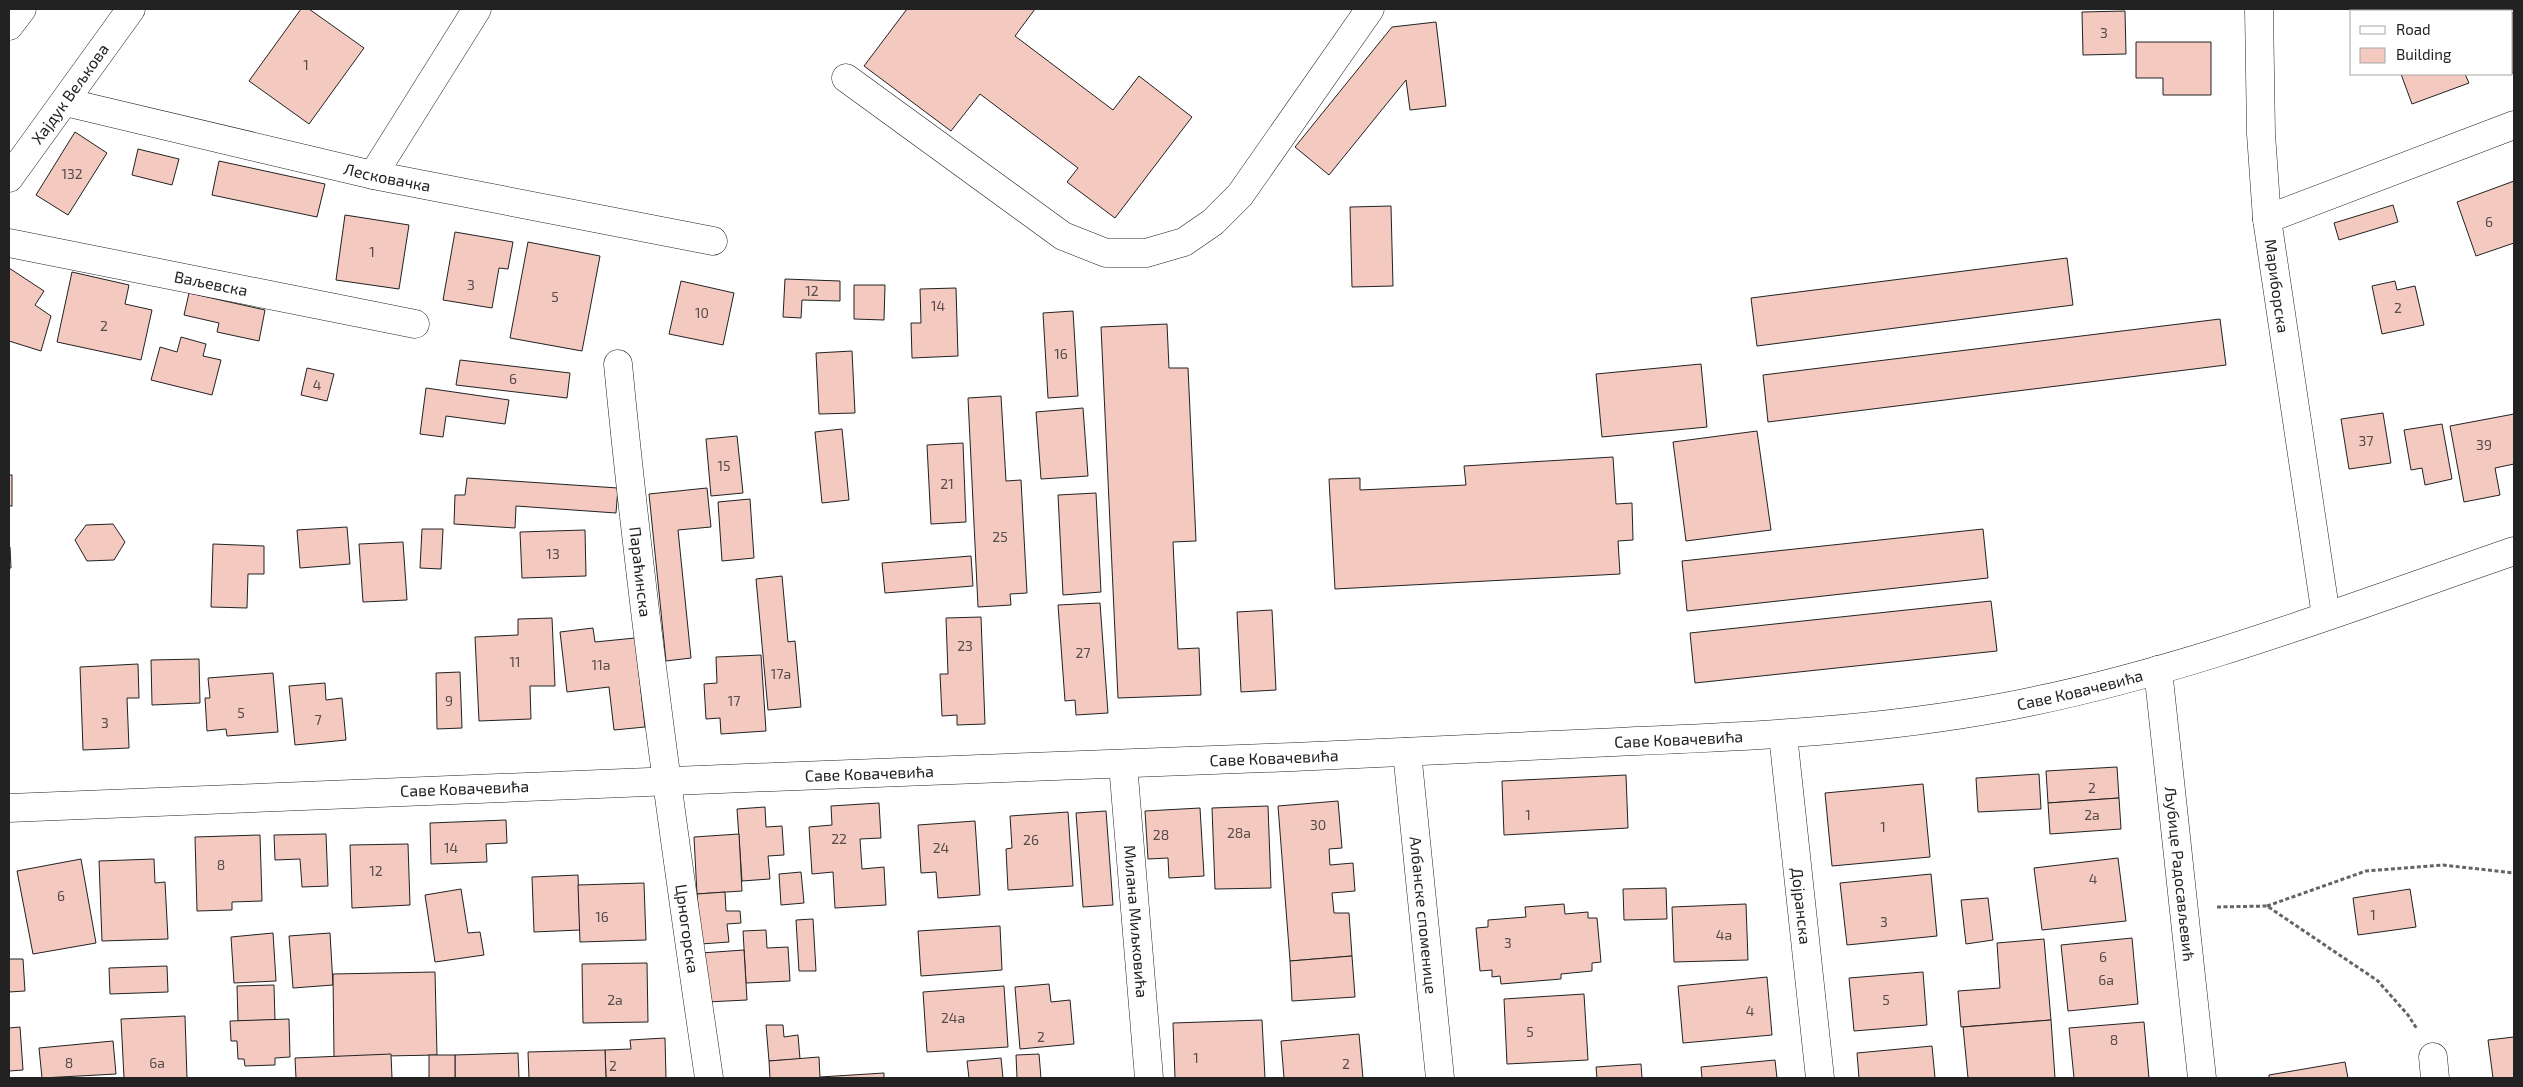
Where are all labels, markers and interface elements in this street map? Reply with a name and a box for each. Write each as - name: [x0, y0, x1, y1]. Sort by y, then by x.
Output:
- legend: [2350, 10, 2513, 75]
- text: Road: [2396, 20, 2431, 38]
- house number: 3: [2100, 24, 2108, 41]
- street label: Хајдук Вељкова: [27, 39, 112, 147]
- text: Building: [2396, 45, 2452, 63]
- house number: 1: [303, 56, 309, 73]
- street label: Лесковачка: [342, 158, 432, 195]
- house number: 132: [61, 165, 83, 182]
- house number: 6: [2485, 213, 2493, 230]
- street label: Мариборска: [2262, 238, 2293, 334]
- house number: 1: [369, 243, 375, 260]
- street label: Ваљевска: [173, 266, 249, 299]
- house number: 3: [467, 276, 475, 293]
- house number: 12: [805, 282, 819, 299]
- house number: 5: [551, 288, 559, 305]
- house number: 14: [931, 297, 945, 314]
- house number: 2: [2394, 299, 2402, 316]
- house number: 10: [695, 304, 709, 321]
- house number: 2: [100, 317, 108, 334]
- house number: 16: [1054, 345, 1068, 362]
- house number: 6: [509, 370, 517, 387]
- house number: 4: [313, 376, 321, 393]
- house number: 37: [2359, 432, 2373, 449]
- house number: 39: [2476, 436, 2492, 453]
- house number: 15: [717, 457, 731, 474]
- house number: 21: [940, 475, 954, 492]
- street label: Параћинска: [626, 525, 656, 618]
- house number: 25: [992, 528, 1008, 545]
- house number: 13: [546, 545, 560, 562]
- house number: 23: [957, 637, 973, 654]
- house number: 27: [1075, 644, 1091, 661]
- house number: 11: [509, 653, 521, 670]
- house number: 11a: [592, 656, 610, 673]
- house number: 17a: [771, 665, 791, 682]
- street label: Саве Ковачевића: [2015, 665, 2145, 713]
- house number: 9: [445, 692, 453, 709]
- house number: 17: [728, 692, 740, 709]
- house number: 5: [237, 704, 245, 721]
- house number: 7: [314, 711, 322, 728]
- house number: 3: [101, 714, 109, 731]
- street label: Саве Ковачевића: [1614, 726, 1744, 751]
- street label: Саве Ковачевића: [1209, 745, 1339, 769]
- street label: Саве Ковачевића: [804, 761, 934, 785]
- street label: Саве Ковачевића: [400, 776, 529, 800]
- house number: 2: [2088, 779, 2096, 796]
- street label: Љубице Радосављевић: [2162, 785, 2199, 962]
- house number: 1: [1525, 806, 1531, 823]
- house number: 2a: [2084, 806, 2100, 823]
- house number: 30: [1310, 816, 1326, 833]
- house number: 1: [1880, 818, 1886, 835]
- house number: 28a: [1227, 824, 1251, 841]
- house number: 28: [1153, 826, 1169, 843]
- house number: 22: [831, 830, 847, 847]
- house number: 26: [1023, 831, 1039, 848]
- street label: Албанске споменице: [1407, 835, 1441, 995]
- house number: 14: [444, 839, 458, 856]
- house number: 24: [933, 839, 949, 856]
- street label: Милана Миљковића: [1121, 844, 1152, 999]
- house number: 8: [217, 856, 225, 873]
- house number: 12: [369, 862, 383, 879]
- street label: Дојранска: [1788, 867, 1816, 945]
- house number: 4: [2089, 870, 2097, 887]
- street label: Црногорска: [672, 883, 704, 974]
- house number: 6: [57, 887, 65, 904]
- house number: 1: [2370, 906, 2376, 923]
- house number: 16: [595, 908, 609, 925]
- house number: 3: [1880, 913, 1888, 930]
- house number: 4a: [1716, 926, 1732, 943]
- house number: 3: [1504, 934, 1512, 951]
- house number: 6: [2099, 948, 2107, 965]
- house number: 6a: [2098, 971, 2114, 988]
- house number: 2a: [607, 991, 623, 1008]
- house number: 5: [1882, 991, 1890, 1008]
- house number: 4: [1746, 1002, 1754, 1019]
- house number: 24a: [941, 1009, 965, 1026]
- house number: 5: [1526, 1023, 1534, 1040]
- house number: 2: [1037, 1028, 1045, 1045]
- house number: 8: [2110, 1031, 2118, 1048]
- house number: 1: [1193, 1049, 1199, 1066]
- house number: 8: [65, 1054, 73, 1071]
- house number: 6a: [149, 1054, 165, 1071]
- house number: 2: [1342, 1055, 1350, 1072]
- house number: 2: [609, 1057, 617, 1074]

